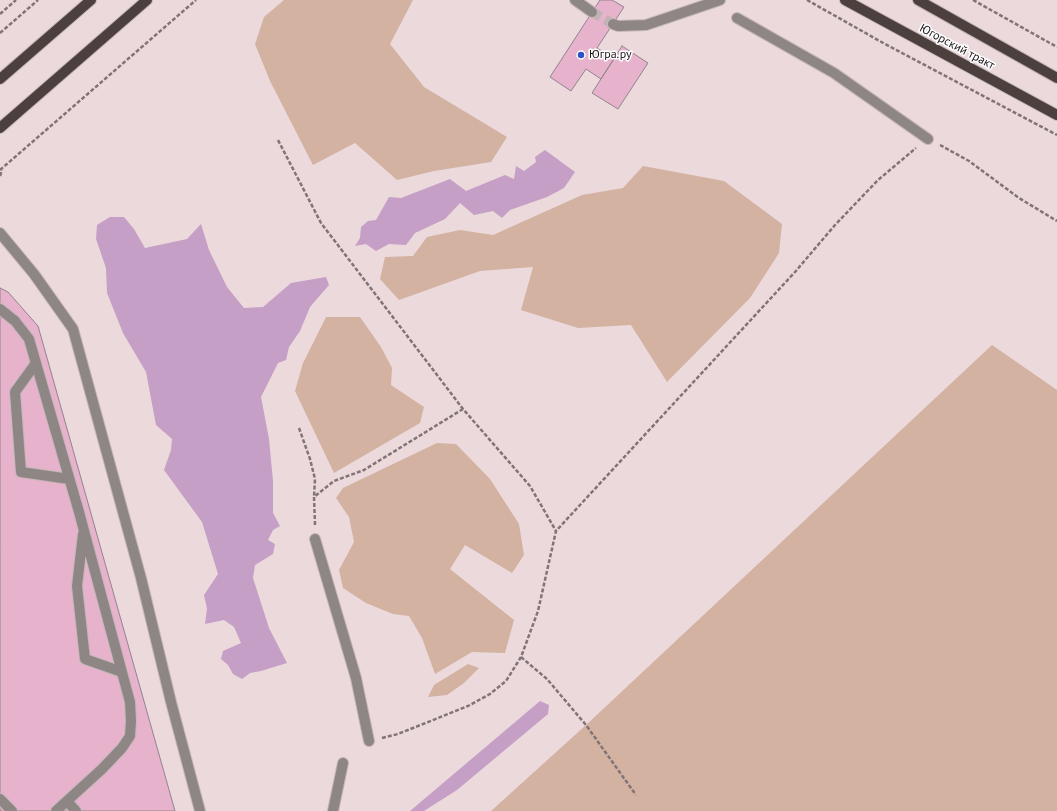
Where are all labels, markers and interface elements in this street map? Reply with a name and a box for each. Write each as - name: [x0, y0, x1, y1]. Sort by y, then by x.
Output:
- street label: Югорский тракт: [917, 21, 997, 73]
- place label: Югра.ру: [589, 48, 632, 62]
- marker: Югра.ру: [576, 50, 586, 60]

